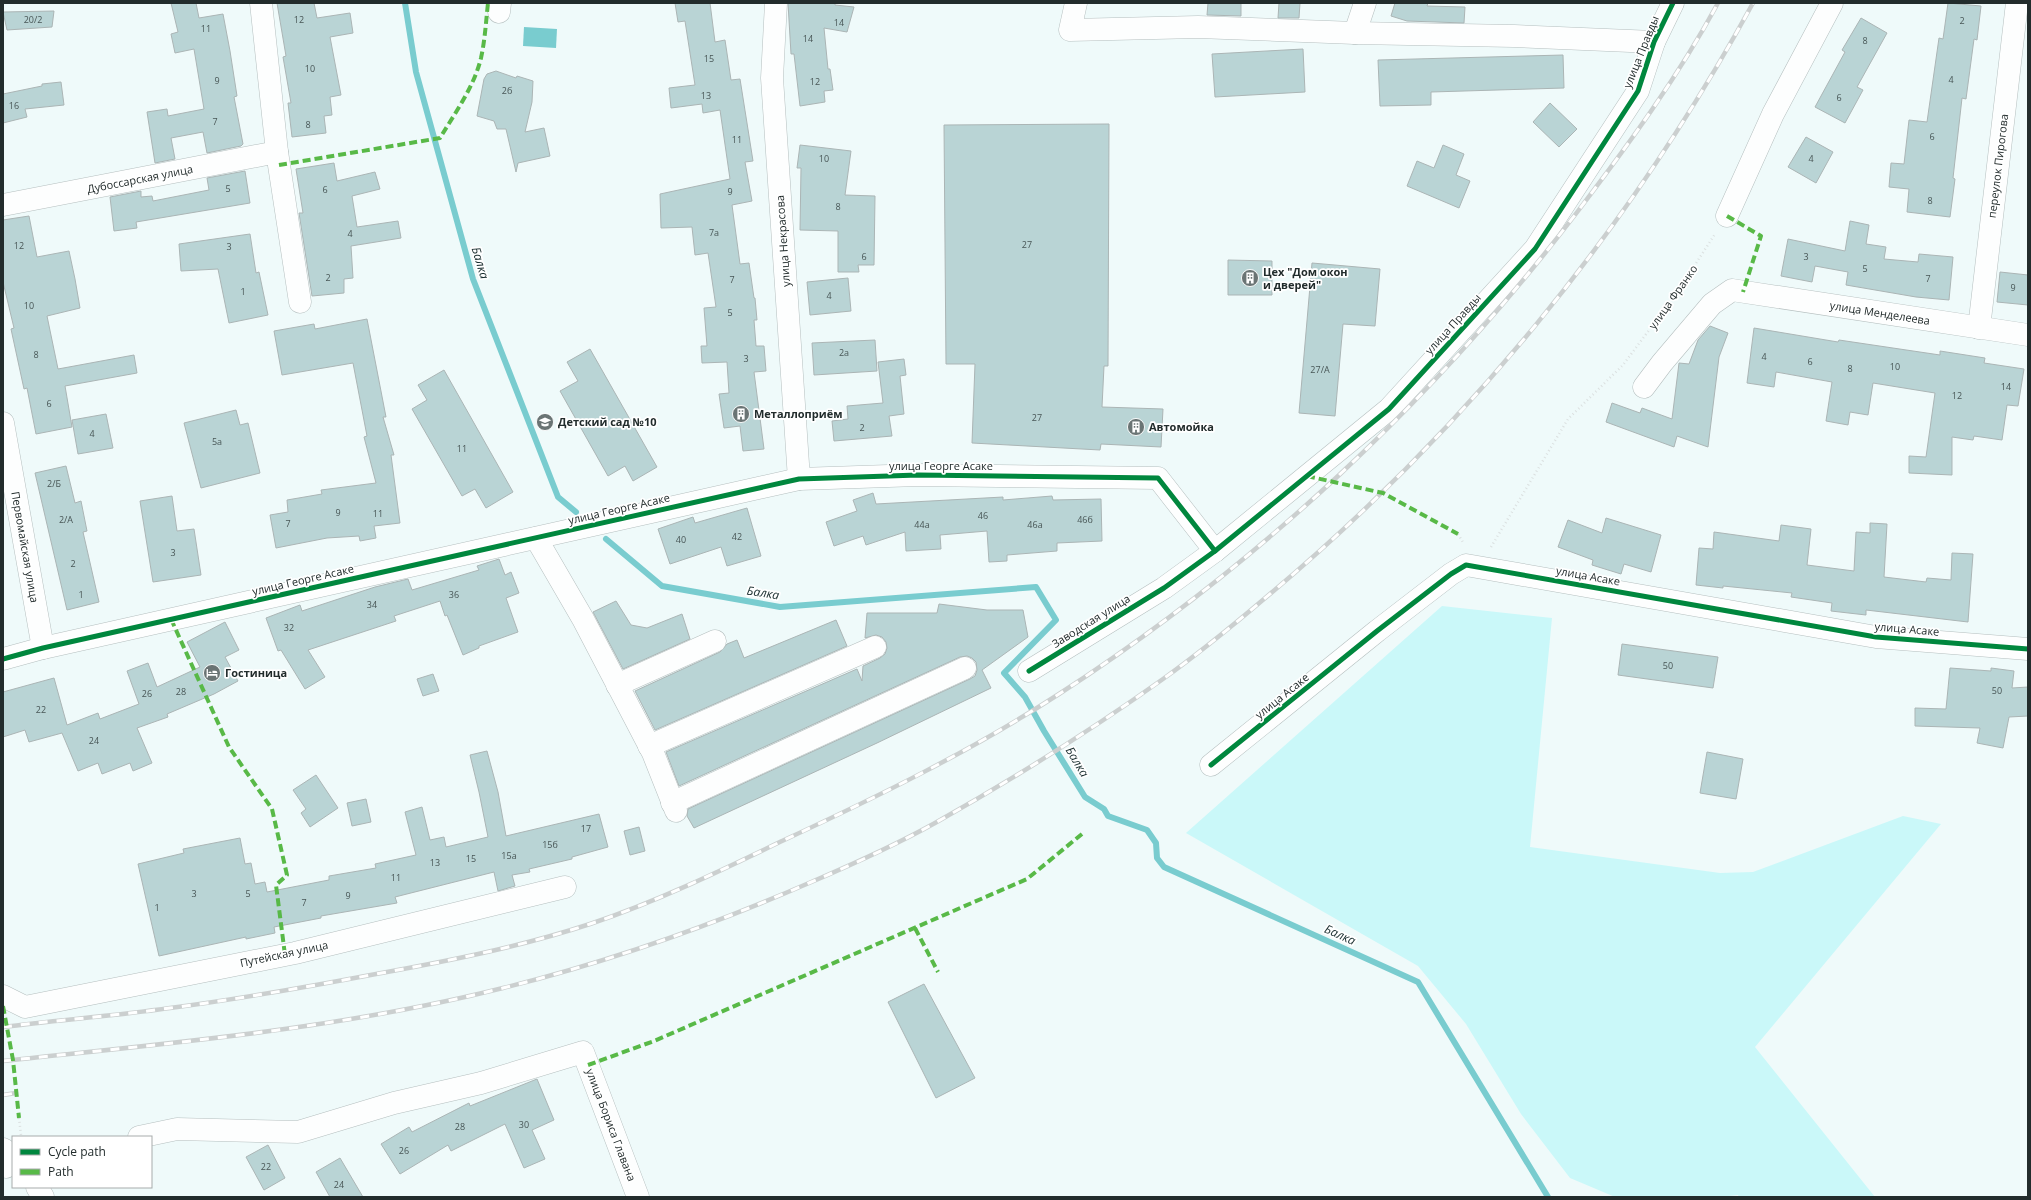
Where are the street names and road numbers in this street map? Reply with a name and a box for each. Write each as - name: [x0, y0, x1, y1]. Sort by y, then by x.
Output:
- street label: улица Правды: [1619, 13, 1662, 90]
- street label: переулок Пирогова: [1984, 113, 2011, 219]
- street label: Дубоссарская улица: [86, 161, 194, 196]
- street label: улица Некрасова: [772, 195, 793, 287]
- street label: улица Франко: [1645, 261, 1701, 332]
- street label: улица Правды: [1421, 290, 1484, 357]
- street label: улица Менделеева: [1829, 297, 1931, 328]
- street label: улица Георге Асаке: [889, 458, 993, 473]
- street label: Первомайская улица: [8, 490, 43, 604]
- street label: улица Георге Асаке: [567, 490, 671, 528]
- street label: улица Георге Асаке: [251, 561, 355, 599]
- street label: улица Асаке: [1555, 562, 1621, 589]
- street label: Заводская улица: [1049, 590, 1133, 651]
- street label: улица Асаке: [1874, 618, 1940, 639]
- street label: улица Асаке: [1252, 669, 1312, 722]
- street label: Путейская улица: [238, 937, 329, 970]
- street label: улица Бориса Главана: [583, 1066, 640, 1183]

